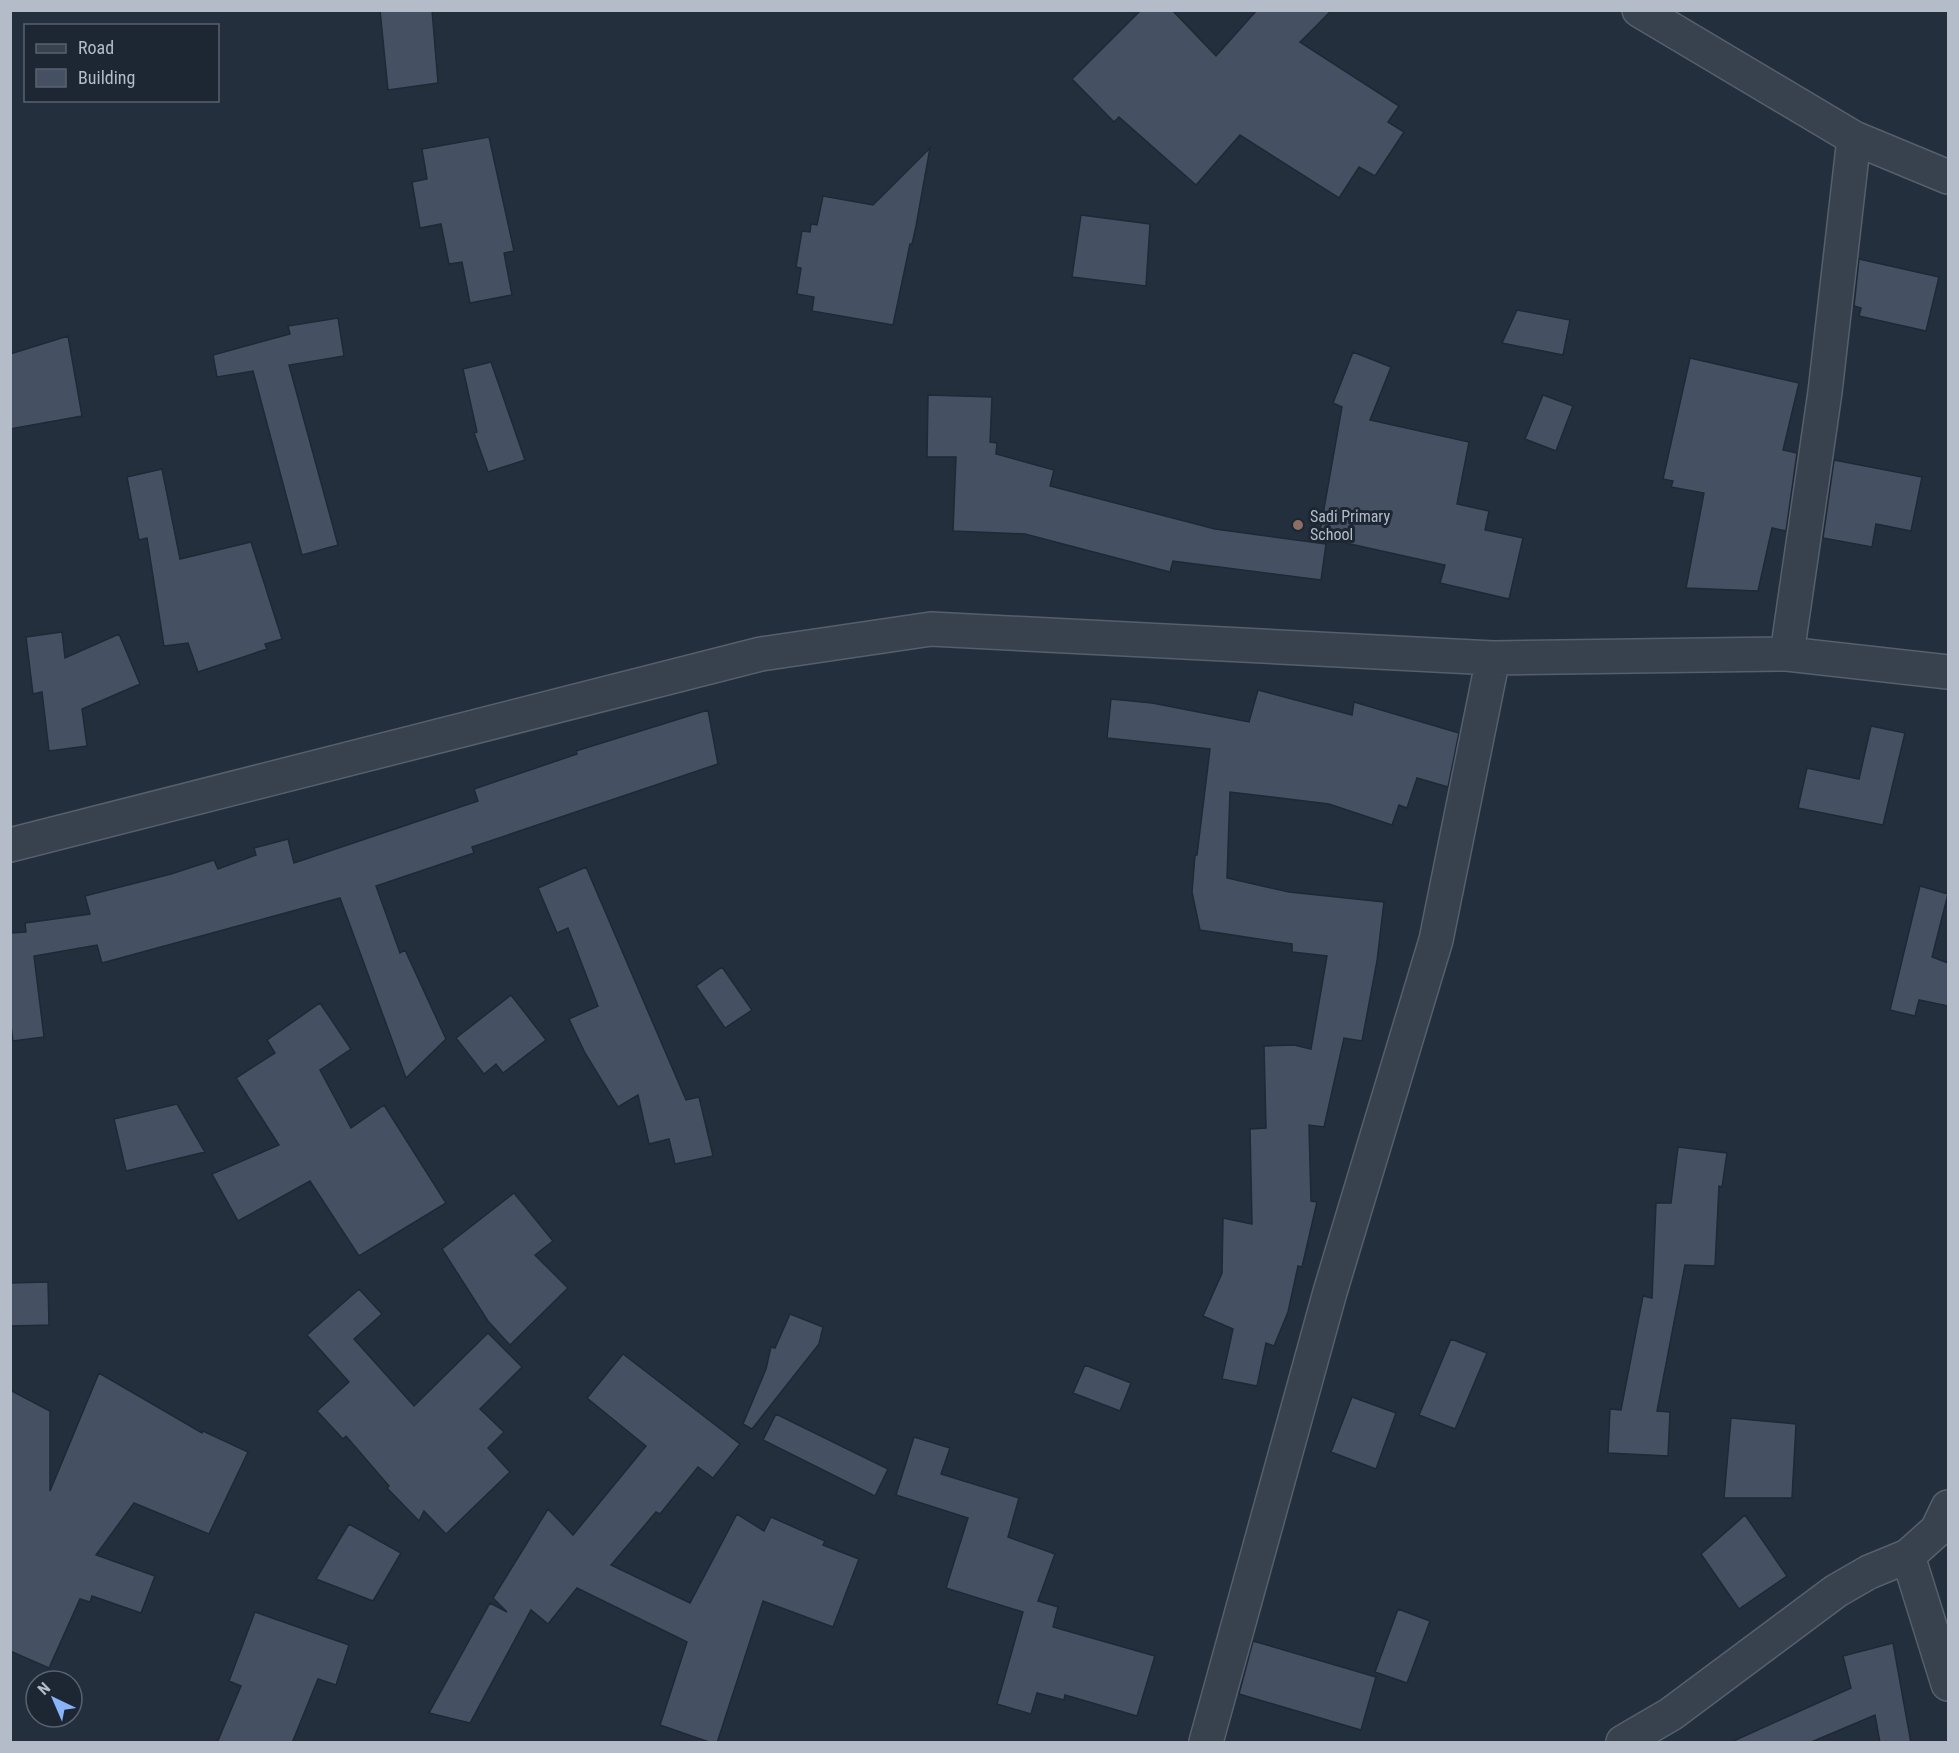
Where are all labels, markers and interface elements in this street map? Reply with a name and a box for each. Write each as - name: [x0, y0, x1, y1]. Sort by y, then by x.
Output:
- legend: [24, 24, 219, 102]
- text: Road: [78, 37, 114, 58]
- text: Building: [78, 67, 135, 88]
- place label: Sadi Primary School: [1310, 507, 1390, 544]
- marker: Sadi Primary School: [1291, 518, 1305, 532]
- north arrow: [24, 1669, 84, 1729]
- text: N: [34, 1678, 54, 1699]

